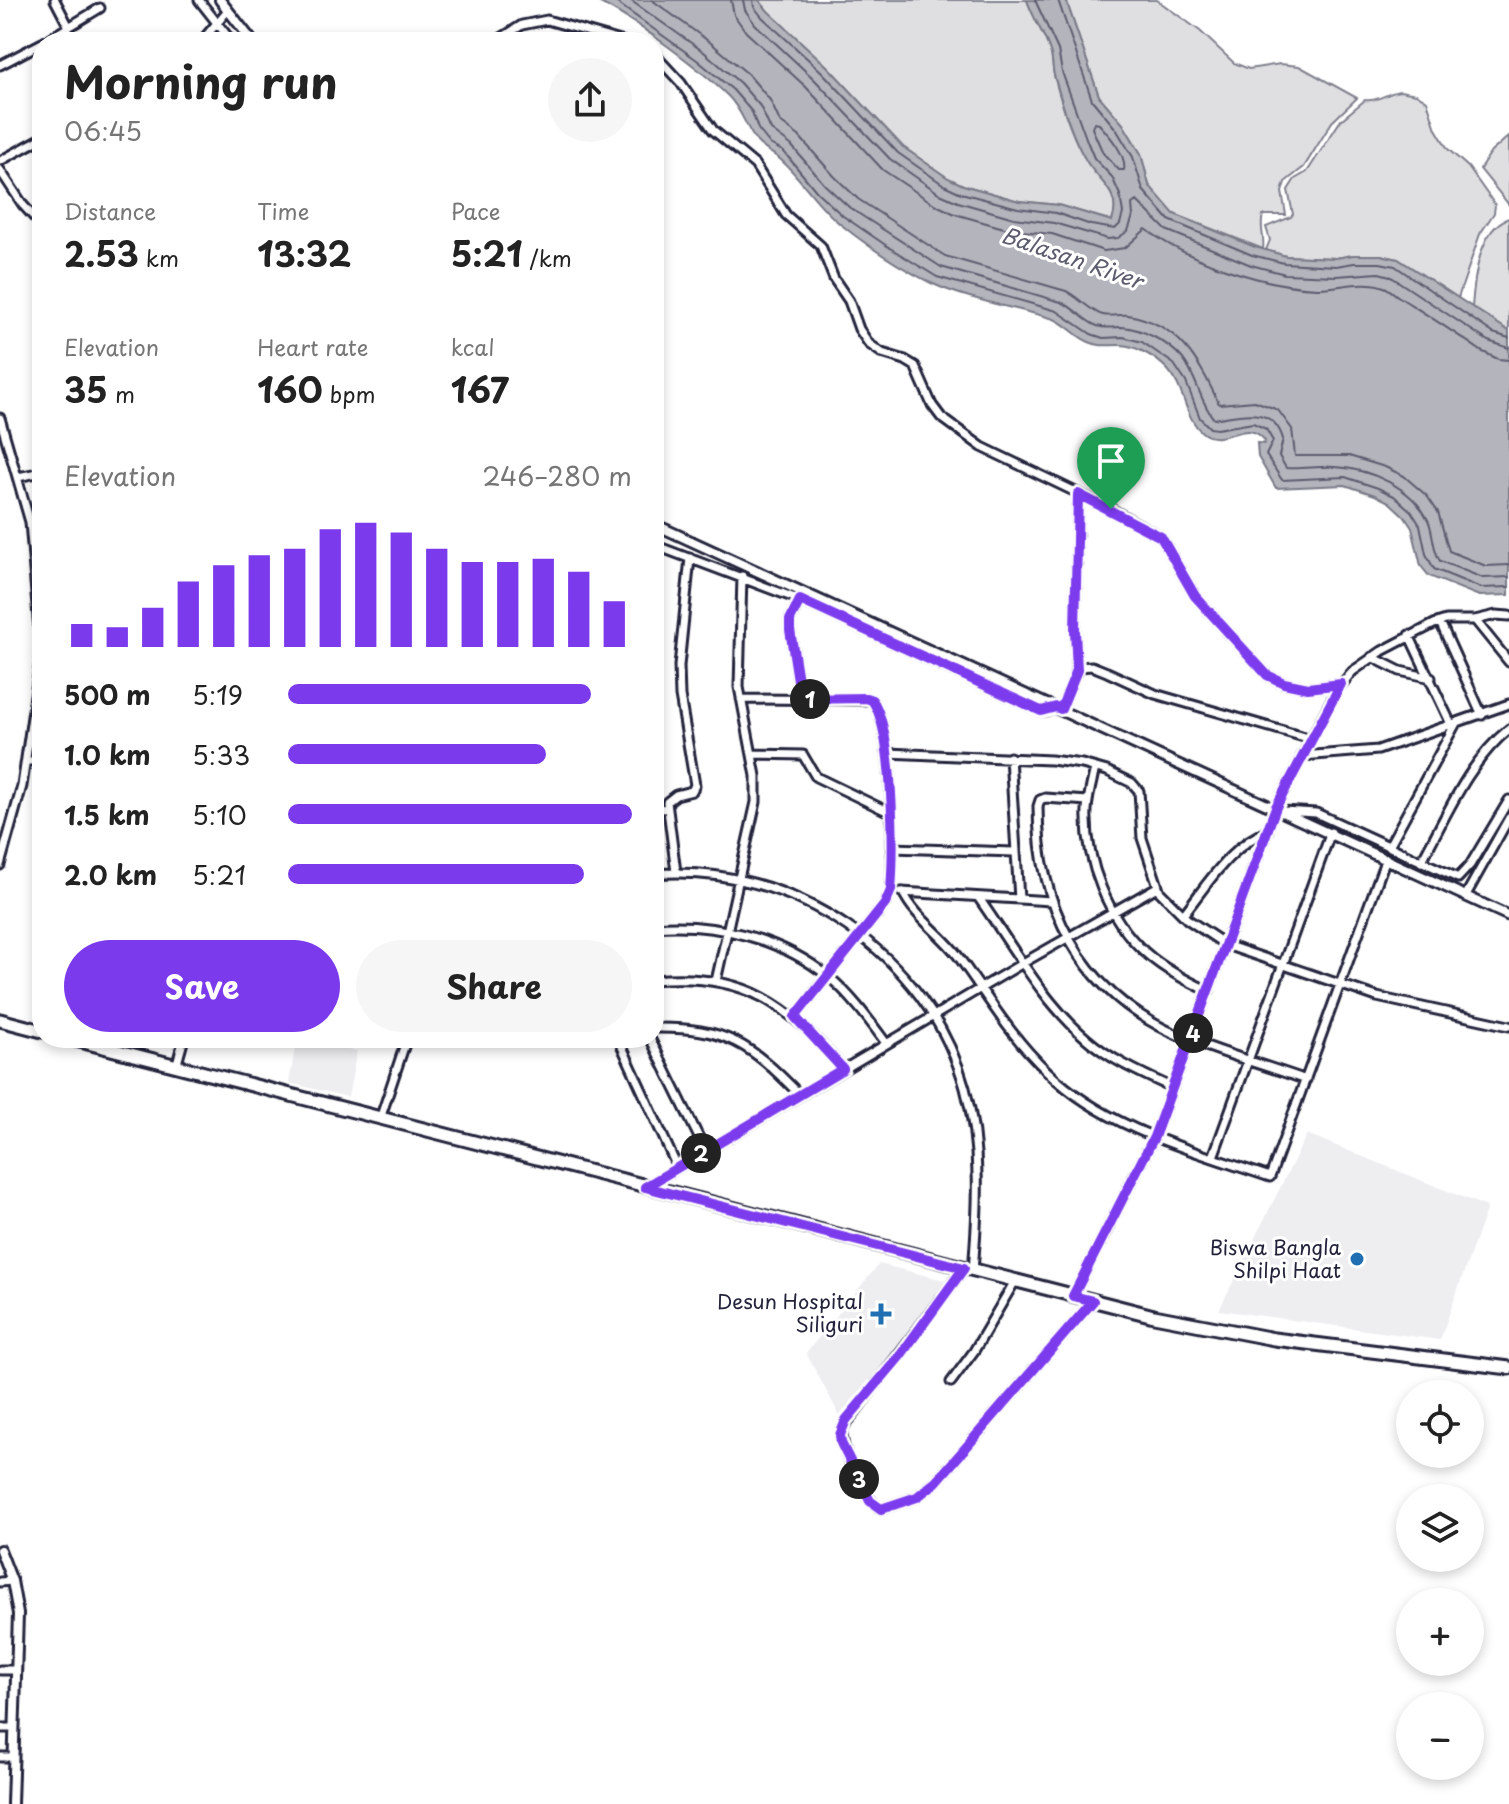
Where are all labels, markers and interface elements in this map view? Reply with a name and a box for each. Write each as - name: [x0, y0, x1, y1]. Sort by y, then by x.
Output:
- text: Morning run: [64, 48, 338, 114]
- button: share: [548, 58, 632, 142]
- text: 06:45: [64, 111, 142, 150]
- text: Distance: [64, 194, 156, 227]
- text: Time: [257, 194, 309, 227]
- text: Pace: [451, 194, 500, 227]
- water label: Balasan River: [998, 217, 1150, 297]
- text: 2.53: [64, 227, 139, 279]
- text: 13:32: [257, 227, 351, 279]
- text: 5:21: [451, 227, 522, 279]
- text: km: [139, 241, 179, 274]
- text: /km: [522, 241, 572, 274]
- text: Elevation: [64, 330, 159, 363]
- text: Heart rate: [257, 330, 368, 363]
- text: kcal: [451, 330, 495, 363]
- text: 35: [64, 363, 108, 415]
- text: 160: [257, 363, 323, 415]
- text: 167: [451, 363, 509, 415]
- text: m: [108, 377, 135, 410]
- text: bpm: [323, 377, 375, 410]
- pin: [1077, 427, 1145, 509]
- icon: arrive: [1089, 439, 1133, 483]
- text: Elevation: [64, 456, 176, 495]
- text: 246–280 m: [482, 456, 632, 495]
- text: 500 m: [64, 675, 150, 714]
- text: 5:19: [192, 675, 243, 714]
- pin: 1: [790, 679, 830, 719]
- text: 1: [805, 682, 815, 715]
- text: 1.0 km: [64, 735, 151, 774]
- text: 5:33: [192, 735, 250, 774]
- text: 1.5 km: [64, 795, 150, 834]
- text: 5:10: [192, 795, 247, 834]
- text: 2.0 km: [64, 855, 157, 894]
- text: 5:21: [192, 855, 246, 894]
- button: Save: [64, 940, 340, 1032]
- button: Share: [356, 940, 632, 1032]
- pin: 4: [1173, 1013, 1213, 1053]
- text: 4: [1186, 1016, 1200, 1049]
- pin: 2: [681, 1133, 721, 1173]
- text: 2: [693, 1136, 709, 1169]
- place label: Biswa Bangla Shilpi Haat: [1210, 1232, 1342, 1285]
- marker: Biswa Bangla Shilpi Haat: [1348, 1250, 1366, 1268]
- place label: Desun Hospital Siliguri: [717, 1286, 863, 1339]
- marker: Desun Hospital Siliguri: [870, 1303, 892, 1325]
- map controls: [1396, 1380, 1484, 1780]
- button: locate: [1396, 1380, 1484, 1468]
- pin: 3: [839, 1459, 879, 1499]
- text: 3: [852, 1462, 866, 1495]
- button: layers: [1396, 1484, 1484, 1572]
- button: +: [1396, 1588, 1484, 1676]
- button: −: [1396, 1692, 1484, 1780]

